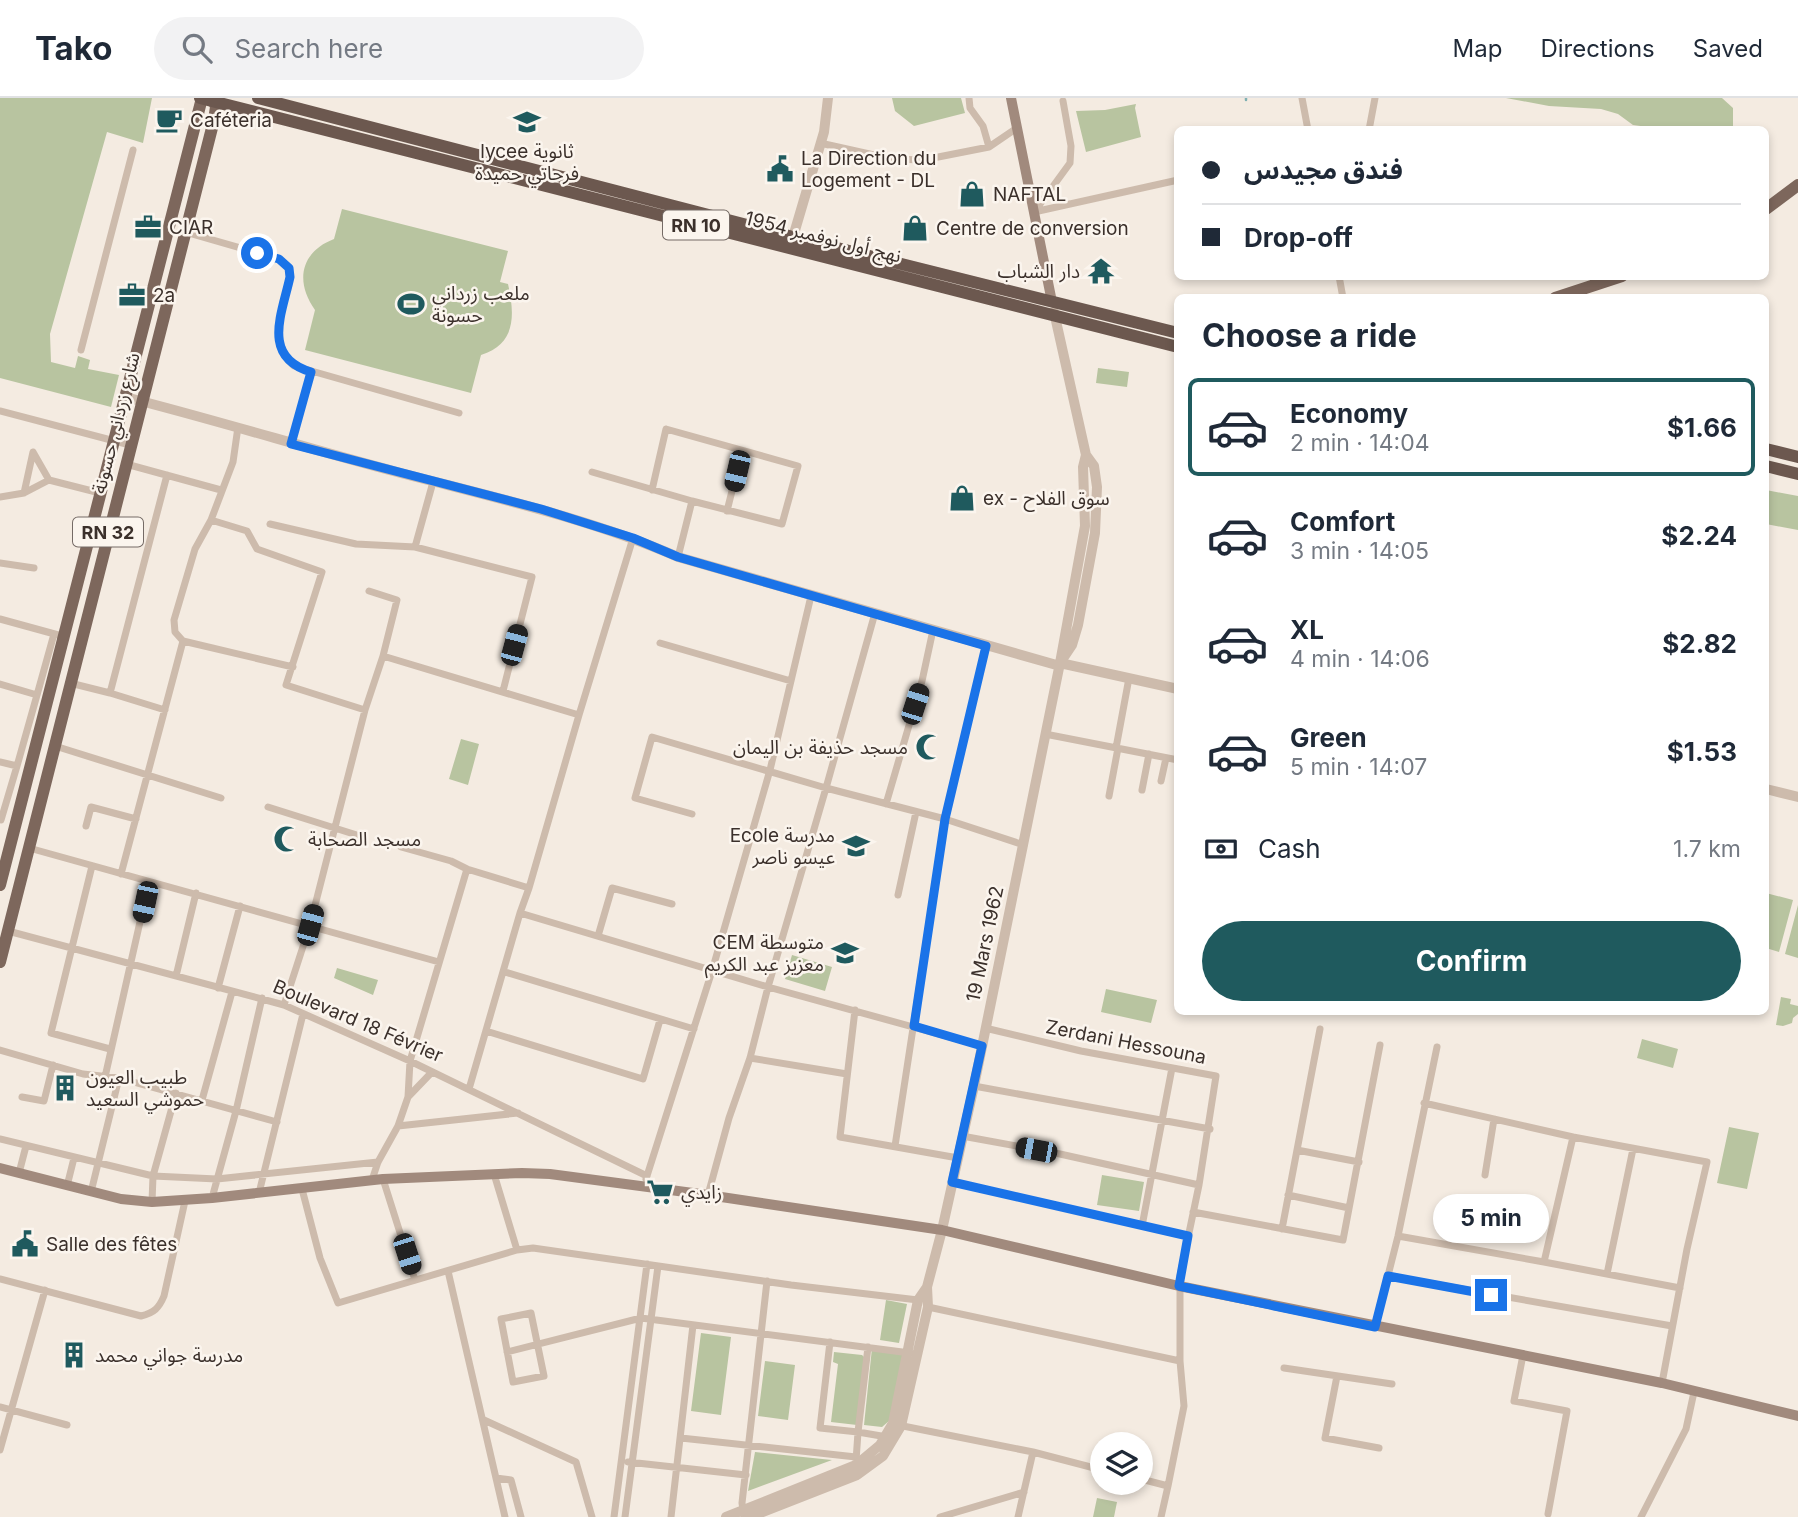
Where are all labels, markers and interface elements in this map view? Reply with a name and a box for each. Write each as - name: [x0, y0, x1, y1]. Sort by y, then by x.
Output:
- search box: [154, 17, 644, 80]
- text: Tako: [35, 28, 112, 68]
- icon: search: [178, 29, 216, 67]
- text: Search here: [234, 33, 383, 64]
- text: Map: [1453, 34, 1502, 63]
- text: Directions: [1540, 34, 1655, 63]
- text: Saved: [1693, 34, 1763, 63]
- cafe icon: Caféteria: [154, 105, 184, 135]
- school or university icon: lycee ثانوية فرحاتي حميدة: [512, 107, 542, 137]
- place label: Caféteria: [190, 109, 272, 132]
- place label: lycee ثانوية فرحاتي حميدة: [475, 140, 579, 188]
- place label: La Direction du Logement - DL: [801, 147, 937, 192]
- public building icon: La Direction du Logement - DL: [765, 154, 795, 184]
- text: فندق مجيدس: [1244, 154, 1403, 185]
- shop icon: NAFTAL: [957, 179, 987, 209]
- place label: NAFTAL: [993, 183, 1066, 206]
- street label: نهج أول نوفمبر 1954: [742, 206, 904, 270]
- road number: RN 10: [663, 210, 729, 240]
- office icon: CIAR: [133, 212, 163, 242]
- shop icon: Centre de conversion: [900, 213, 930, 243]
- place label: CIAR: [169, 216, 213, 239]
- place label: Centre de conversion: [936, 217, 1129, 240]
- text: Drop-off: [1244, 222, 1353, 253]
- route start: [241, 237, 273, 269]
- temple icon: دار الشباب: [1086, 256, 1116, 286]
- place label: دار الشباب: [998, 260, 1080, 283]
- office icon: 2a: [117, 280, 147, 310]
- place label: ملعب زرداني حسونة: [432, 282, 530, 327]
- place label: 2a: [153, 284, 175, 307]
- sports icon: ملعب زرداني حسونة: [396, 289, 426, 319]
- text: Choose a ride: [1202, 316, 1417, 355]
- street label: شارع زرداني حسونة: [87, 350, 148, 497]
- icon: car: [1206, 396, 1269, 459]
- text: Economy: [1290, 398, 1408, 429]
- text: $1.66: [1667, 412, 1737, 443]
- text: 2 min · 14:04: [1290, 429, 1430, 457]
- car: [723, 448, 752, 494]
- shop icon: ex - سوق الفلاح: [947, 483, 977, 513]
- place label: ex - سوق الفلاح: [983, 487, 1110, 512]
- icon: car: [1206, 504, 1269, 567]
- text: Comfort: [1290, 506, 1395, 537]
- road number: RN 32: [73, 518, 143, 546]
- text: $2.24: [1661, 520, 1737, 551]
- text: 3 min · 14:05: [1290, 537, 1429, 565]
- icon: car: [1206, 612, 1269, 675]
- text: XL: [1290, 614, 1324, 645]
- car: [499, 622, 530, 668]
- text: $2.82: [1662, 628, 1737, 659]
- text: 4 min · 14:06: [1290, 645, 1430, 673]
- car: [899, 681, 932, 727]
- icon: car: [1206, 720, 1269, 783]
- text: Green: [1290, 722, 1367, 753]
- mosque icon: مسجد حذيفة بن اليمان: [914, 732, 944, 762]
- place label: مسجد حذيفة بن اليمان: [733, 736, 908, 759]
- text: $1.53: [1667, 736, 1737, 767]
- text: 5 min · 14:07: [1290, 753, 1427, 781]
- mosque icon: مسجد الصحابة: [272, 824, 302, 854]
- place label: Ecole مدرسة عيسو ناصر: [730, 824, 835, 869]
- place label: مسجد الصحابة: [308, 828, 421, 851]
- icon: cash: [1202, 830, 1240, 868]
- school or university icon: Ecole مدرسة عيسو ناصر: [841, 831, 871, 861]
- text: Cash: [1258, 833, 1321, 864]
- text: 1.7 km: [1673, 835, 1741, 863]
- car: [131, 879, 160, 925]
- street label: 19 Mars 1962: [961, 884, 1009, 1004]
- car: [295, 902, 326, 948]
- button: Confirm: [1202, 921, 1741, 1001]
- place label: CEM متوسطة معزيز عبد الكريم: [705, 931, 824, 979]
- school or university icon: CEM متوسطة معزيز عبد الكريم: [830, 938, 860, 968]
- street label: Boulevard 18 Février: [270, 975, 446, 1067]
- street label: Zerdani Hessouna: [1044, 1015, 1208, 1069]
- place label: طبيب العيون حموشي السعيد: [86, 1066, 204, 1114]
- building icon: طبيب العيون حموشي السعيد: [50, 1073, 80, 1103]
- car: [1014, 1136, 1059, 1164]
- supermarket icon: زايدي: [645, 1177, 675, 1207]
- place label: زايدي: [681, 1181, 722, 1207]
- callout: 5 min: [1433, 1194, 1549, 1242]
- text: 5 min: [1460, 1204, 1522, 1232]
- public building icon: Salle des fêtes: [10, 1229, 40, 1259]
- car: [391, 1231, 424, 1277]
- place label: Salle des fêtes: [46, 1233, 177, 1256]
- route end: [1475, 1279, 1507, 1311]
- building icon: مدرسة جواني محمد: [59, 1340, 89, 1370]
- place label: مدرسة جواني محمد: [95, 1344, 243, 1370]
- map controls: [1090, 1432, 1153, 1495]
- button: layers: [1090, 1432, 1153, 1495]

